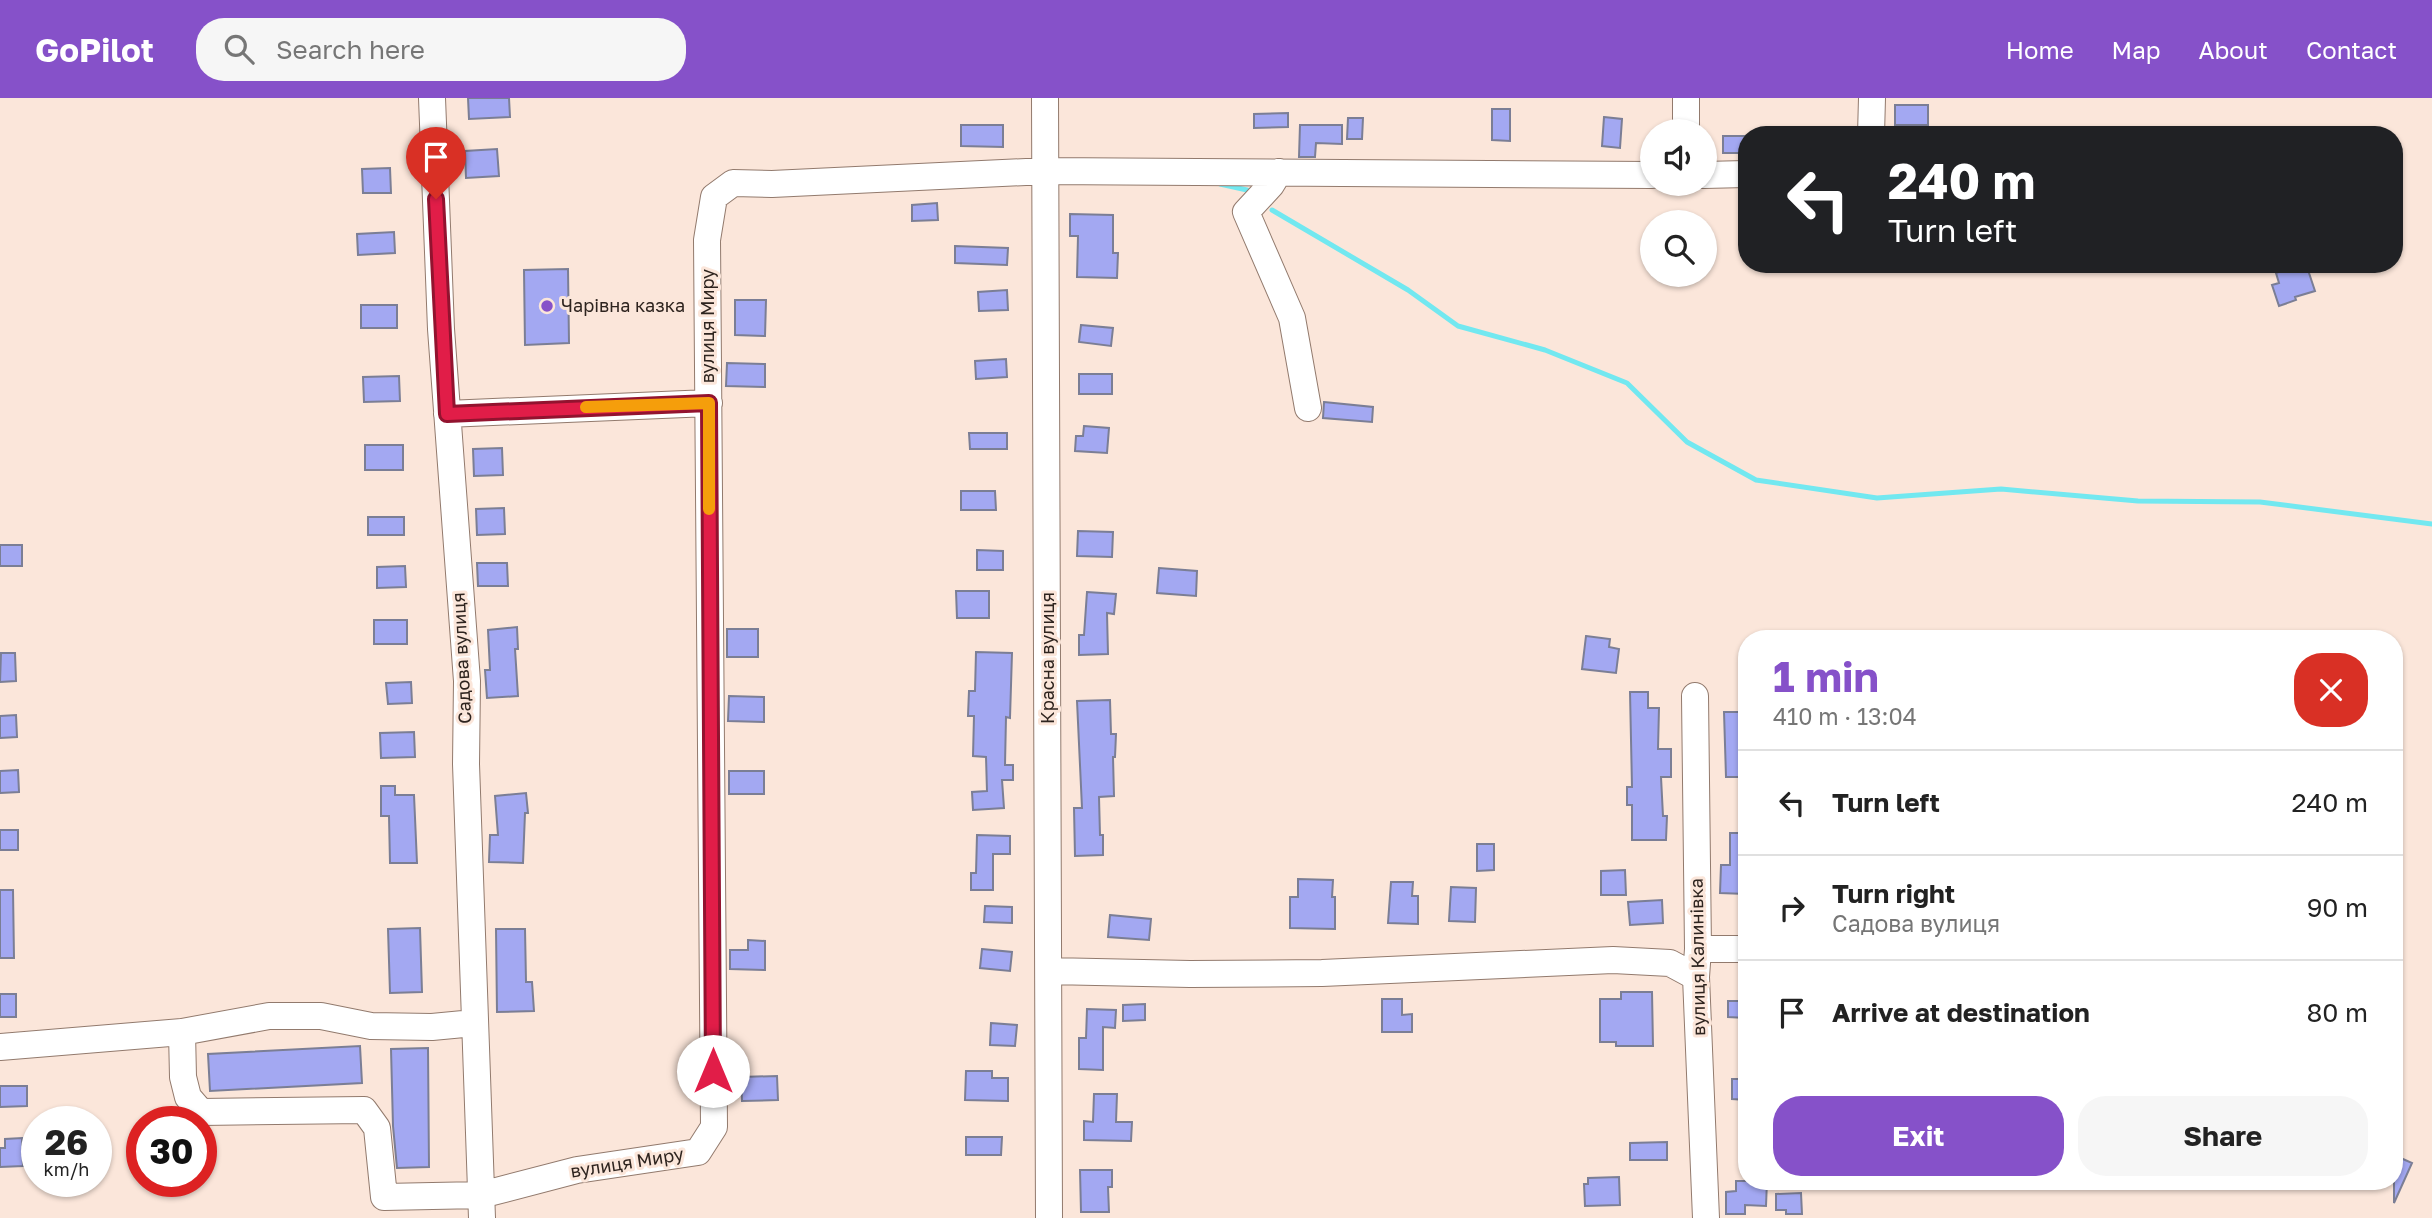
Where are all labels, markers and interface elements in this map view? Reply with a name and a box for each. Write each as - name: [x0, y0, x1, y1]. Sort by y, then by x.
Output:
- search box: [196, 18, 686, 81]
- text: GoPilot: [35, 30, 154, 69]
- icon: search: [220, 30, 258, 68]
- text: Search here: [276, 34, 425, 65]
- text: Home: [2006, 35, 2074, 64]
- text: Map: [2112, 35, 2161, 64]
- text: About: [2199, 35, 2268, 64]
- text: Contact: [2306, 35, 2397, 64]
- map controls: [1640, 119, 1717, 287]
- button: sound: [1640, 119, 1717, 196]
- pin: [406, 127, 466, 199]
- icon: arrive: [417, 138, 455, 176]
- text: 240 m: [1888, 151, 2036, 210]
- icon: left: [1773, 154, 1864, 245]
- button: search: [1640, 210, 1717, 287]
- text: Turn left: [1888, 211, 2017, 249]
- street label: вулиця Миру: [696, 269, 718, 383]
- place label: Чарівна казка: [561, 294, 685, 316]
- marker: Чарівна казка: [539, 298, 555, 314]
- street label: Садова вулиця: [447, 592, 475, 724]
- street label: Красна вулиця: [1036, 592, 1058, 724]
- text: 1 min: [1773, 651, 1879, 701]
- button: close: [2294, 653, 2368, 727]
- text: 410 m · 13:04: [1773, 702, 1917, 730]
- icon: left: [1773, 784, 1811, 822]
- text: Turn left: [1832, 787, 1940, 818]
- text: 240 m: [2291, 787, 2368, 818]
- street label: вулиця Калинівка: [1685, 878, 1709, 1036]
- text: Turn right: [1832, 878, 1955, 909]
- icon: right: [1773, 889, 1811, 927]
- text: 90 m: [2307, 892, 2368, 923]
- text: Садова вулиця: [1832, 909, 2000, 937]
- icon: arrive: [1773, 994, 1811, 1032]
- text: Arrive at destination: [1832, 997, 2090, 1028]
- text: 80 m: [2307, 997, 2368, 1028]
- position arrow: [676, 1034, 750, 1108]
- button: Exit: [1773, 1096, 2064, 1176]
- button: Share: [2078, 1096, 2368, 1176]
- speed limit sign: 30: [126, 1106, 217, 1197]
- text: 26: [45, 1121, 88, 1163]
- street label: вулиця Миру: [569, 1142, 685, 1182]
- text: km/h: [44, 1158, 89, 1180]

